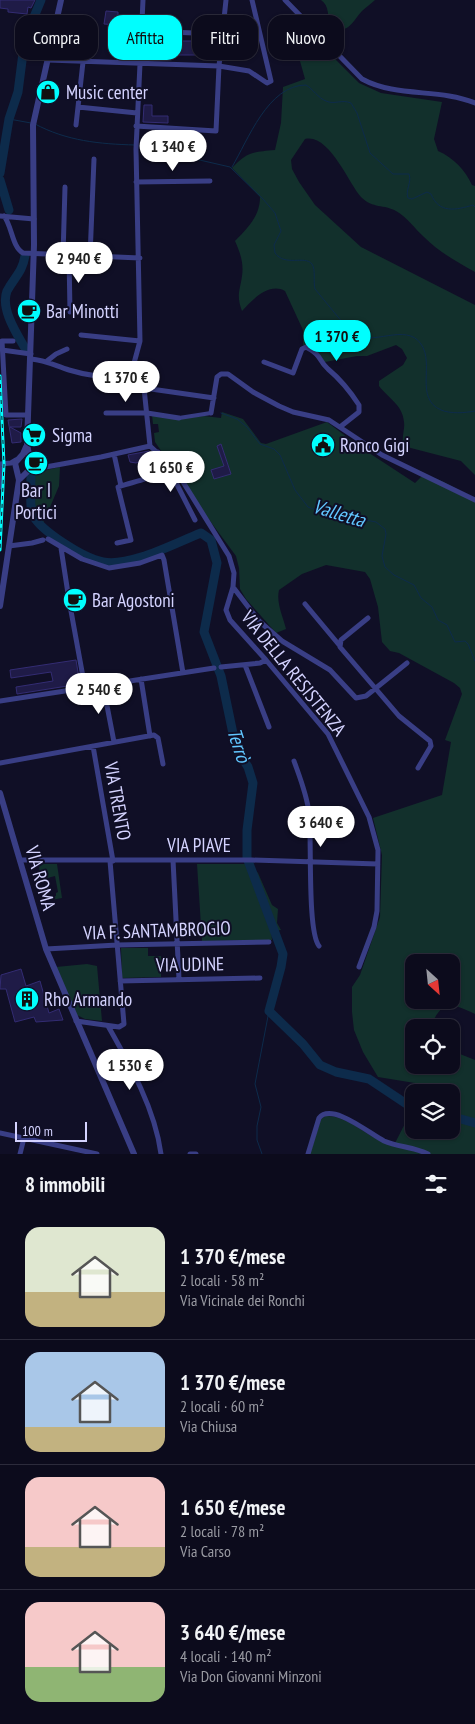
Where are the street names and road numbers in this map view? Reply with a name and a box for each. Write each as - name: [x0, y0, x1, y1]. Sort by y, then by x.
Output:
- street label: VIA DELLA RESISTENZA: [236, 605, 352, 740]
- street label: VIA TRENTO: [99, 759, 137, 842]
- street label: VIA PIAVE: [166, 833, 231, 857]
- street label: VIA ROMA: [20, 842, 62, 913]
- street label: VIA F. SANTAMBROGIO: [82, 915, 231, 945]
- street label: VIA UDINE: [155, 951, 224, 977]

